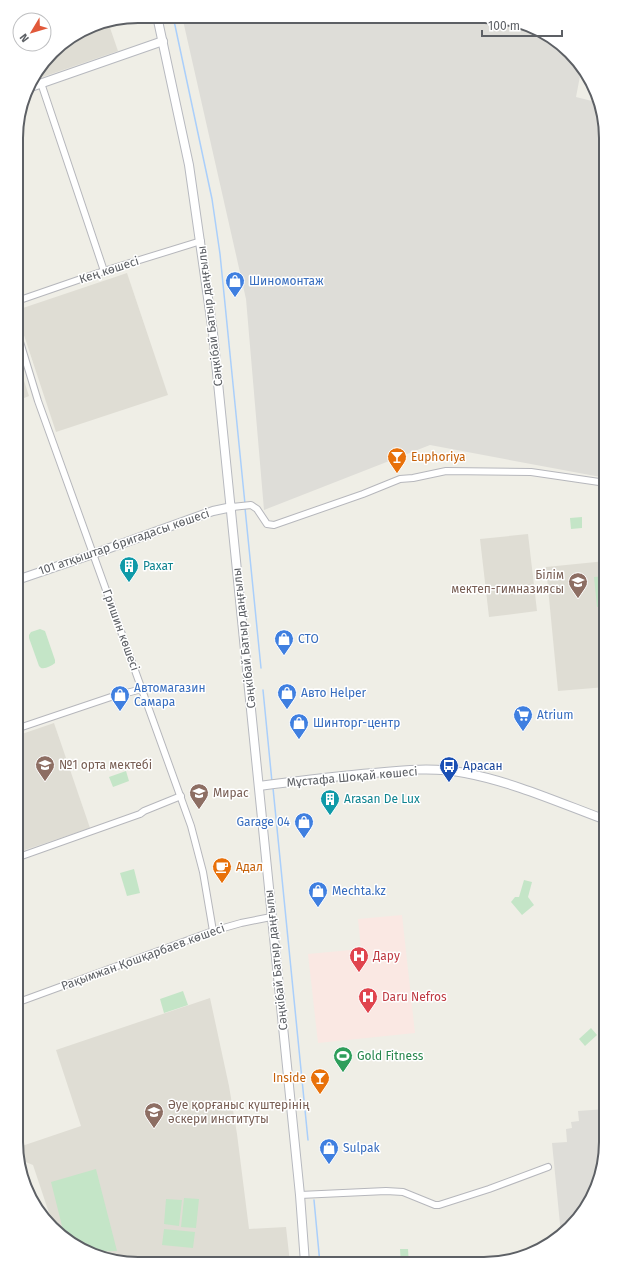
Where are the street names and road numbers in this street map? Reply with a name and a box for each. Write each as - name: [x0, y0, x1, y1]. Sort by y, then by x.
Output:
- street label: Сәңкібай Батыр даңғылы: [194, 245, 226, 387]
- street label: Кең көшесі: [77, 254, 141, 286]
- street label: 101 атқыштар бригадасы көшесі: [37, 506, 211, 578]
- street label: Сәңкібай Батыр даңғылы: [230, 567, 258, 709]
- street label: Гришин көшесі: [100, 587, 142, 673]
- street label: Мұстафа Шоқай көшесі: [286, 764, 418, 790]
- street label: Сәңкібай Батыр даңғылы: [262, 889, 290, 1031]
- street label: Рақымжан Қошқарбаев көшесі: [59, 921, 227, 993]

